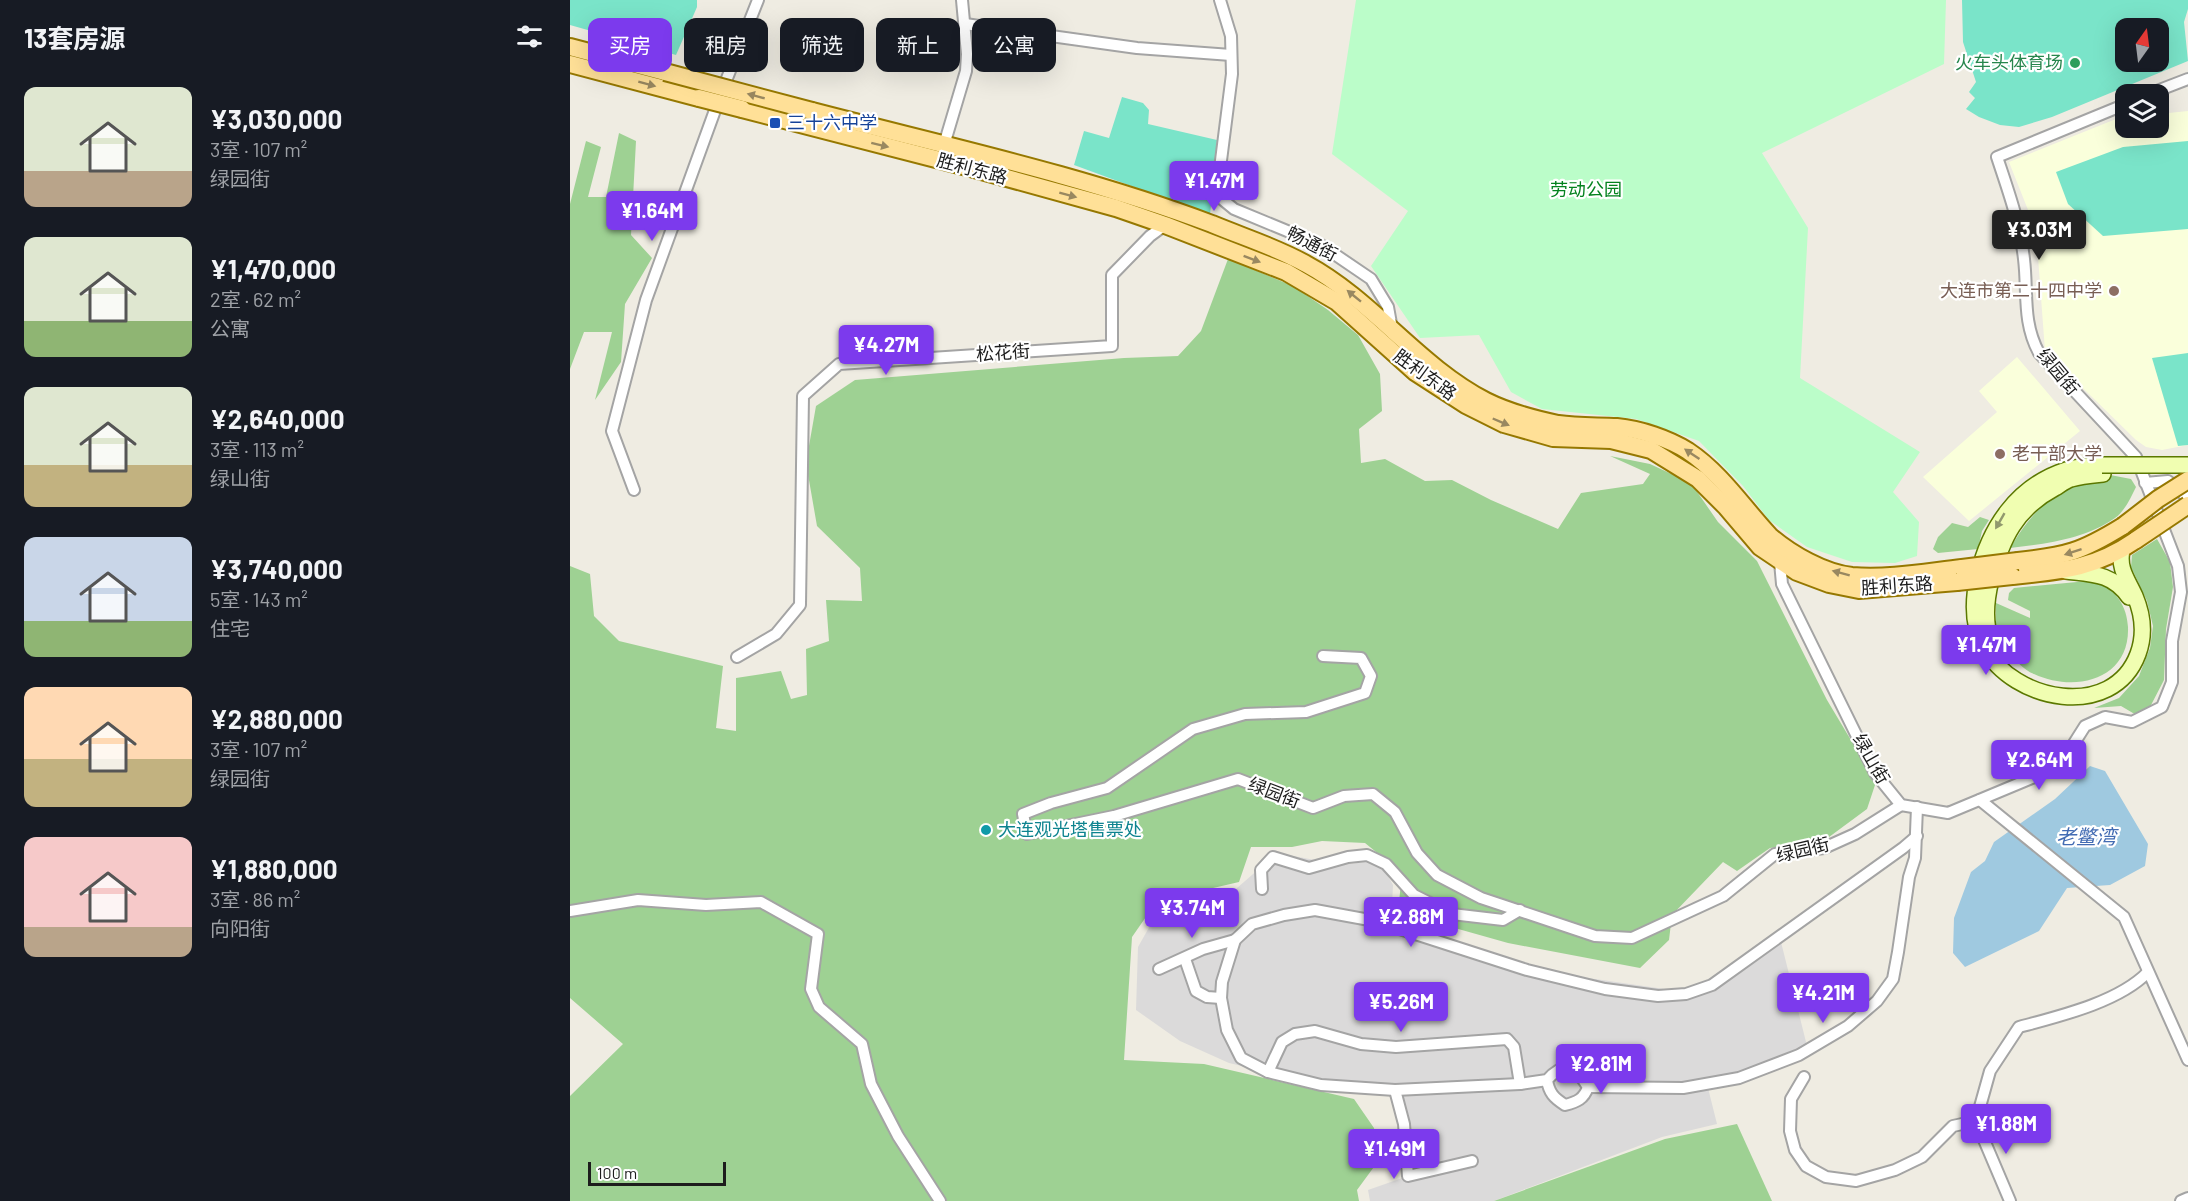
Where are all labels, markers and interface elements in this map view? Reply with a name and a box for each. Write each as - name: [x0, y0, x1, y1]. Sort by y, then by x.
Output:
- chip: 买房: [588, 18, 672, 72]
- chip: 租房: [684, 18, 768, 72]
- chip: 筛选: [780, 18, 864, 72]
- chip: 新上: [876, 18, 960, 72]
- chip: 公寓: [972, 18, 1056, 72]
- north arrow: [2115, 18, 2169, 72]
- map controls: [2115, 18, 2169, 138]
- icon: filters: [513, 20, 546, 53]
- text: 13套房源: [24, 22, 125, 53]
- place label: 火车头体育场: [1955, 51, 2063, 73]
- marker: 火车头体育场: [2068, 56, 2082, 70]
- one-way arrow: [638, 80, 656, 90]
- button: layers: [2115, 84, 2169, 138]
- one-way arrow: [747, 91, 765, 100]
- text: ¥3,030,000: [210, 103, 342, 134]
- icon: home: [72, 111, 144, 183]
- place label: 三十六中学: [787, 111, 877, 133]
- marker: 三十六中学: [768, 116, 782, 130]
- text: 3室 · 107 m²: [210, 137, 307, 161]
- one-way arrow: [871, 140, 889, 150]
- street label: 胜利东路: [935, 148, 1010, 188]
- pin: ¥1.47M: [1165, 161, 1263, 212]
- text: 绿园街: [210, 166, 270, 190]
- text: ¥1.47M: [1183, 168, 1245, 192]
- park label: 劳动公园: [1550, 178, 1622, 200]
- pin: ¥1.64M: [603, 191, 701, 242]
- one-way arrow: [1059, 191, 1077, 200]
- text: ¥1.64M: [620, 198, 684, 222]
- pin: ¥3.03M: [1990, 210, 2088, 261]
- text: ¥3.03M: [2006, 217, 2072, 241]
- street label: 畅通街: [1283, 221, 1342, 265]
- text: ¥1,470,000: [210, 253, 336, 284]
- one-way arrow: [1244, 254, 1262, 264]
- icon: home: [72, 261, 144, 333]
- place label: 大连市第二十四中学: [1940, 279, 2102, 301]
- marker: 大连市第二十四中学: [2107, 284, 2121, 298]
- text: 2室 · 62 m²: [210, 287, 301, 311]
- one-way arrow: [1347, 290, 1362, 303]
- text: 公寓: [210, 316, 250, 340]
- pin: ¥4.27M: [837, 325, 935, 376]
- text: ¥4.27M: [853, 332, 919, 356]
- street label: 松花街: [975, 339, 1031, 365]
- street label: 胜利东路: [1390, 344, 1461, 404]
- street label: 绿园街: [2033, 344, 2085, 399]
- text: ¥2,640,000: [210, 403, 344, 434]
- icon: home: [72, 411, 144, 483]
- one-way arrow: [1493, 417, 1511, 427]
- text: 3室 · 113 m²: [210, 437, 304, 461]
- place label: 老干部大学: [2012, 442, 2102, 464]
- marker: 老干部大学: [1993, 447, 2007, 461]
- one-way arrow: [1684, 448, 1700, 460]
- text: 绿山街: [210, 466, 270, 490]
- one-way arrow: [1995, 513, 2005, 530]
- one-way arrow: [2064, 548, 2082, 558]
- text: ¥3,740,000: [210, 553, 343, 584]
- icon: home: [72, 561, 144, 633]
- one-way arrow: [1832, 568, 1850, 577]
- street label: 胜利东路: [1860, 572, 1934, 598]
- text: 5室 · 143 m²: [210, 587, 308, 611]
- text: 住宅: [210, 616, 250, 640]
- pin: ¥1.47M: [1937, 625, 2035, 676]
- text: ¥1.47M: [1955, 632, 2017, 656]
- text: ¥2,880,000: [210, 703, 343, 734]
- icon: home: [72, 711, 144, 783]
- street label: 绿山街: [1849, 730, 1895, 787]
- text: 3室 · 107 m²: [210, 737, 307, 761]
- pin: ¥2.64M: [1990, 740, 2088, 791]
- text: ¥2.64M: [2005, 747, 2073, 771]
- text: 绿园街: [210, 766, 270, 790]
- street label: 绿园街: [1245, 772, 1304, 812]
- place label: 大连观光塔售票处: [998, 818, 1142, 840]
- marker: 大连观光塔售票处: [979, 823, 993, 837]
- water label: 老鳖湾: [2056, 824, 2119, 848]
- street label: 绿园街: [1774, 832, 1832, 866]
- text: ¥1,880,000: [210, 853, 338, 884]
- icon: home: [72, 861, 144, 933]
- text: 3室 · 86 m²: [210, 887, 300, 911]
- pin: ¥3.74M: [1143, 888, 1241, 939]
- text: ¥3.74M: [1159, 895, 1225, 919]
- pin: ¥2.88M: [1362, 897, 1460, 948]
- text: ¥2.88M: [1378, 904, 1444, 928]
- text: 向阳街: [210, 916, 270, 940]
- pin: ¥4.21M: [1774, 973, 1872, 1024]
- text: ¥4.21M: [1791, 980, 1855, 1004]
- pin: ¥5.26M: [1352, 982, 1450, 1033]
- text: ¥5.26M: [1368, 989, 1434, 1013]
- pin: ¥2.81M: [1552, 1044, 1650, 1095]
- text: ¥2.81M: [1570, 1051, 1632, 1075]
- pin: ¥1.88M: [1957, 1104, 2055, 1155]
- text: ¥1.88M: [1975, 1111, 2037, 1135]
- pin: ¥1.49M: [1345, 1129, 1443, 1180]
- text: ¥1.49M: [1362, 1136, 1426, 1160]
- scale bar: [588, 1159, 726, 1186]
- text: 100 m: [597, 1163, 637, 1182]

